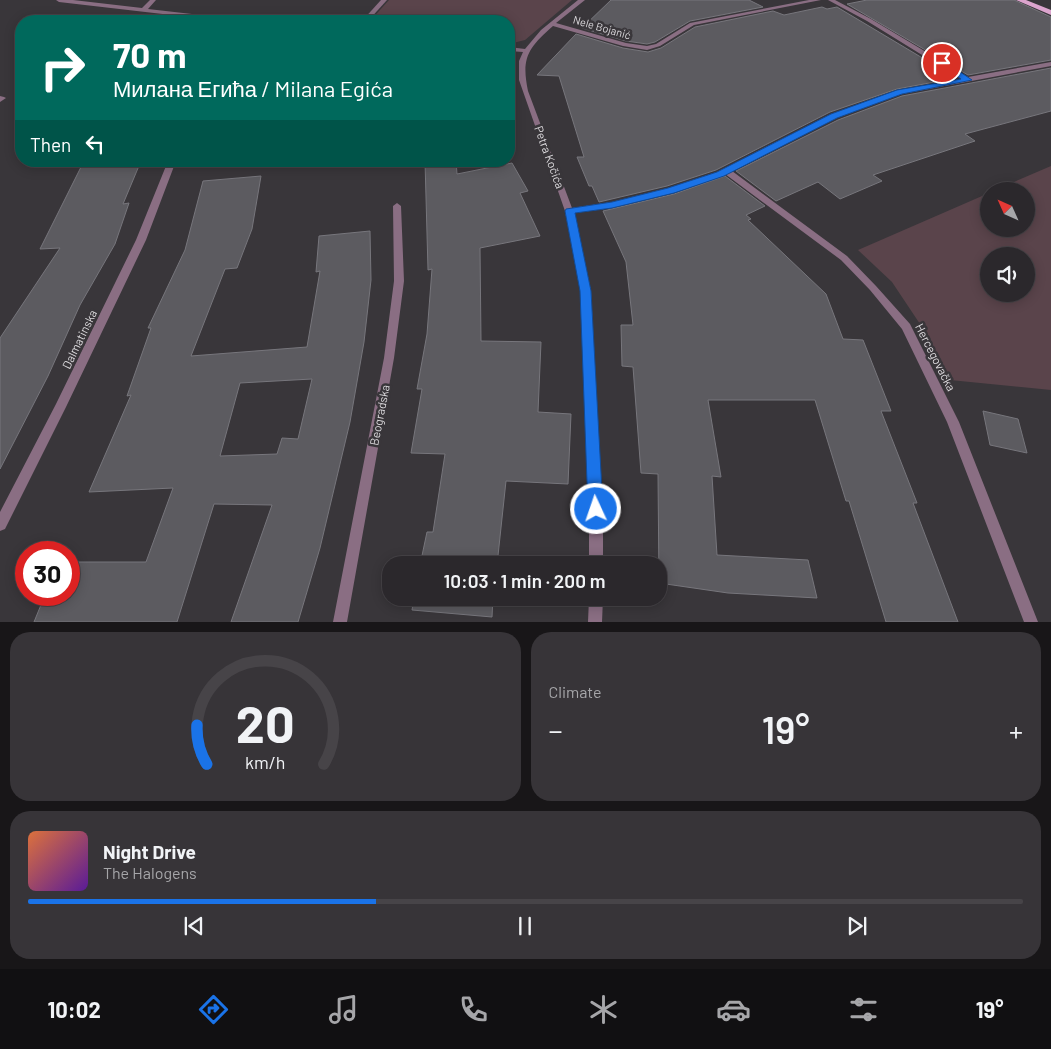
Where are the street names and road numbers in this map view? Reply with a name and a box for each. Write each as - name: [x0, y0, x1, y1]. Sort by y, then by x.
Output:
- street label: Nele Bojanić: [572, 13, 633, 42]
- street label: Petra Kočića: [532, 124, 568, 190]
- street label: Dalmatinska: [59, 307, 99, 371]
- street label: Hercegovačka: [913, 321, 959, 393]
- street label: Beogradska: [366, 383, 392, 447]

